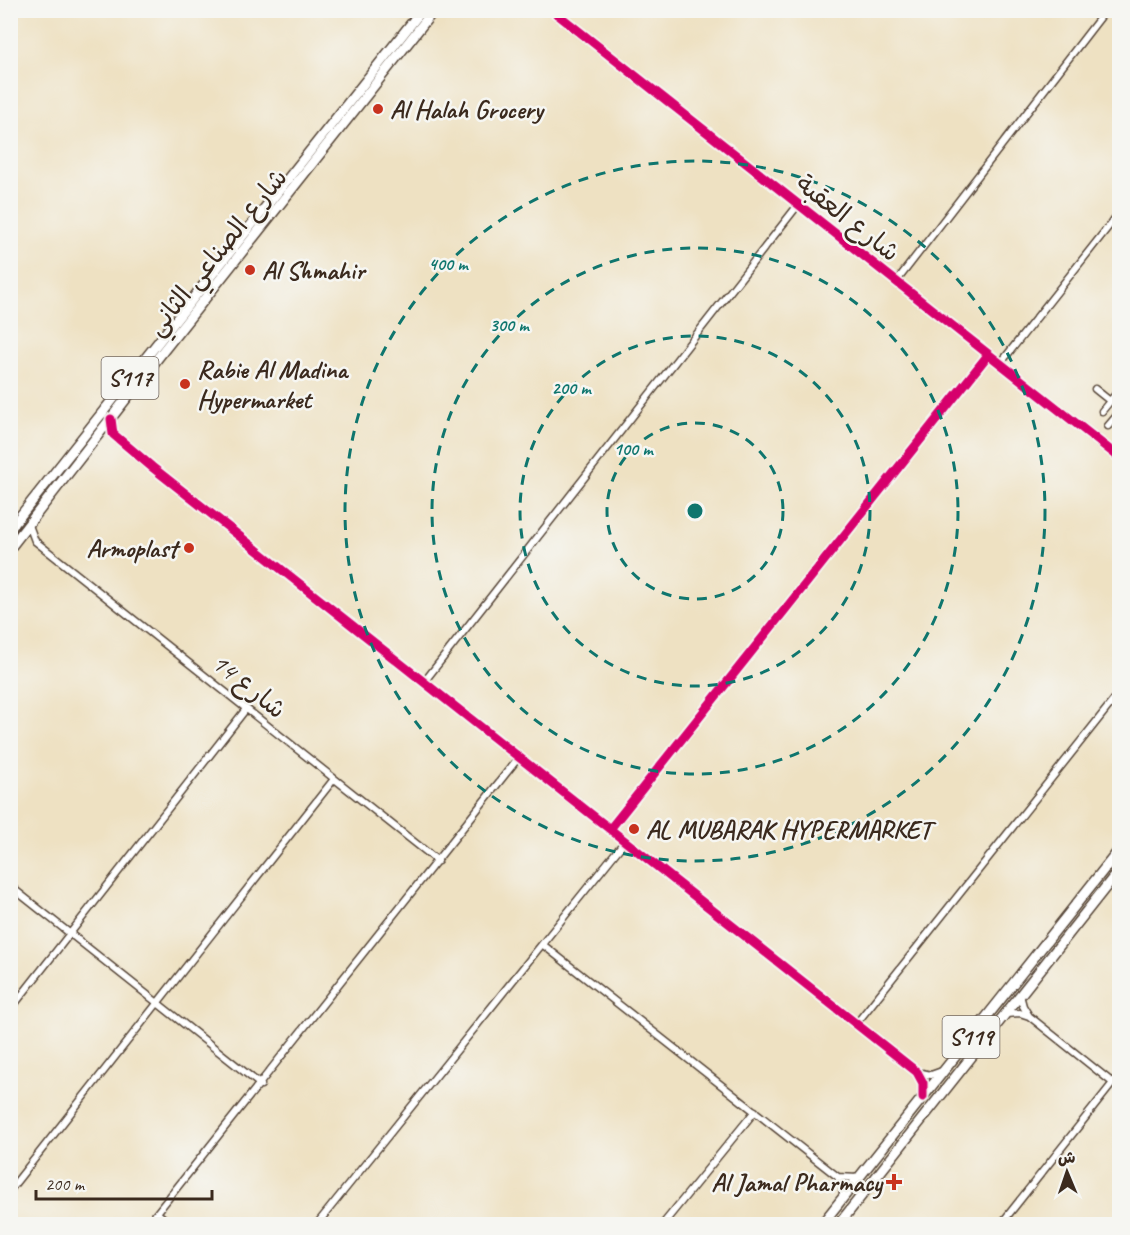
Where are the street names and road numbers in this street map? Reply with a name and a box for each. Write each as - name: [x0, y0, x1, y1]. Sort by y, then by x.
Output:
- street label: شارع الصناعي الثاني: [139, 162, 299, 346]
- street label: شارع العقبة: [789, 167, 907, 270]
- road number: S117: [102, 357, 158, 399]
- street label: شارع 14: [205, 646, 293, 727]
- road number: S119: [942, 1016, 1000, 1058]

